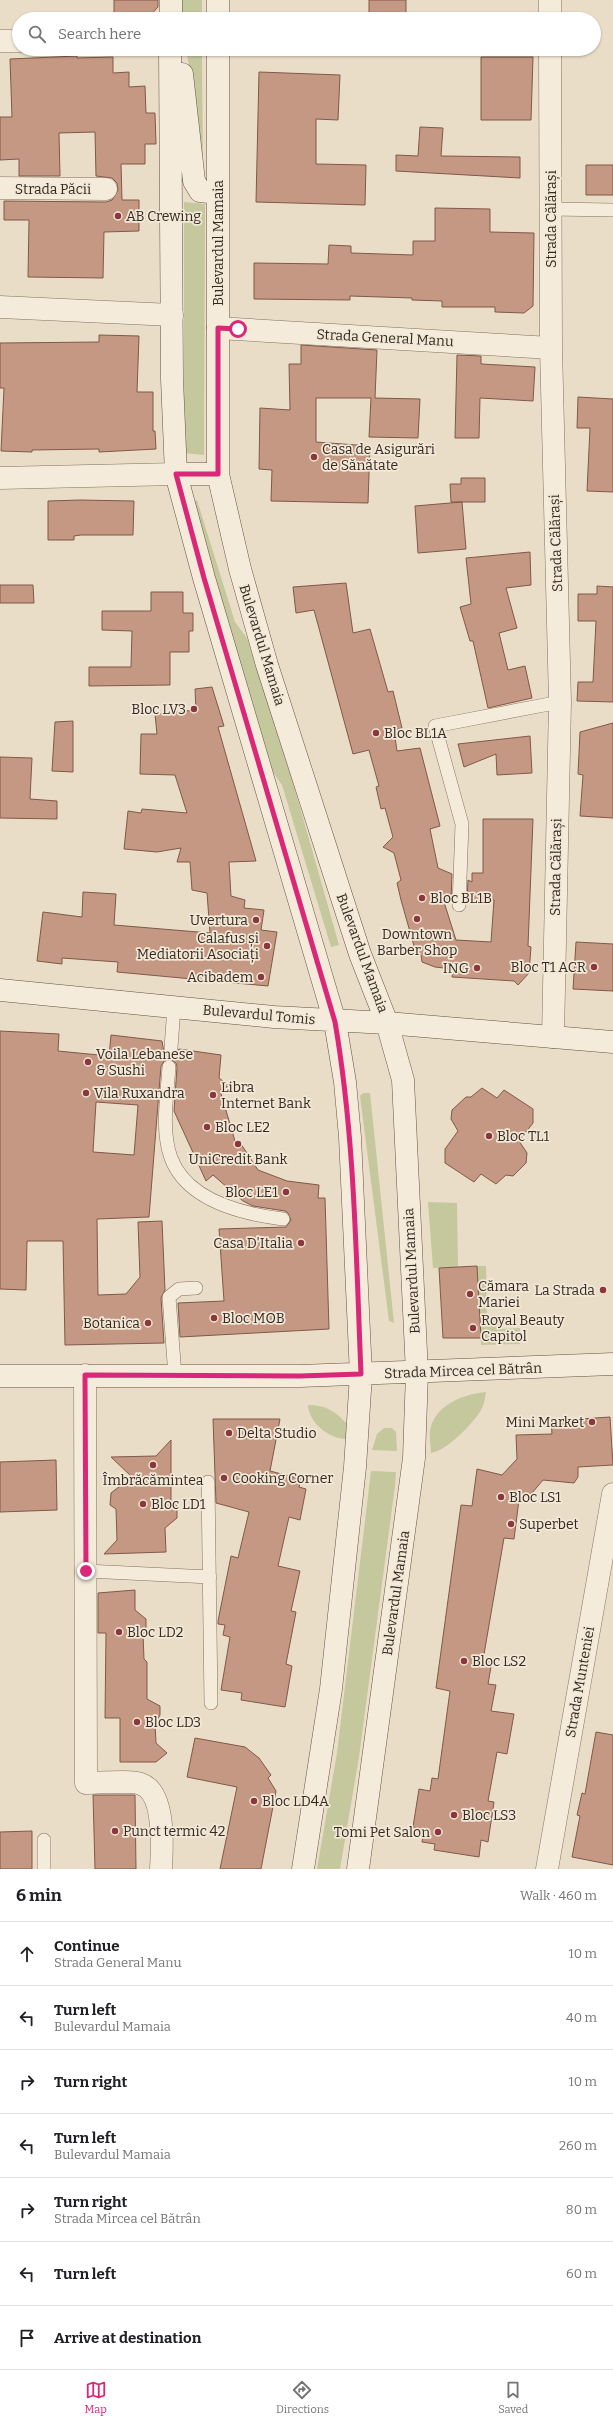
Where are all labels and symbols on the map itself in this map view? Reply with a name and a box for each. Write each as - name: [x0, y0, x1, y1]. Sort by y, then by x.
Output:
- street label: Strada Călărași: [543, 170, 561, 268]
- street label: Bulevardul Mamaia: [210, 180, 227, 306]
- street label: Strada Păcii: [15, 181, 91, 198]
- place label: AB Crewing: [126, 208, 201, 225]
- marker: AB Crewing: [113, 211, 123, 221]
- route start: [229, 320, 247, 338]
- street label: Strada General Manu: [316, 326, 454, 350]
- place label: Casa de Asigurări de Sănătate: [322, 441, 435, 474]
- marker: Casa de Asigurări de Sănătate: [309, 452, 319, 462]
- street label: Strada Călărași: [546, 494, 567, 592]
- street label: Bulevardul Mamaia: [235, 582, 289, 708]
- place label: Bloc LV3: [131, 701, 186, 718]
- marker: Bloc LV3: [189, 704, 199, 714]
- place label: Bloc BL1A: [384, 725, 447, 742]
- marker: Bloc BL1A: [371, 728, 381, 738]
- street label: Strada Călărași: [547, 818, 566, 916]
- place label: Bloc BL1B: [430, 890, 492, 907]
- street label: Bulevardul Mamaia: [332, 891, 392, 1015]
- marker: Bloc BL1B: [417, 893, 427, 903]
- place label: Uvertura: [190, 912, 248, 929]
- marker: Downtown Barber Shop: [412, 914, 422, 924]
- marker: Uvertura: [251, 915, 261, 925]
- place label: Downtown Barber Shop: [377, 926, 457, 959]
- place label: Calafus și Mediatorii Asociați: [137, 930, 259, 964]
- marker: Calafus și Mediatorii Asociați: [262, 941, 272, 951]
- place label: Bloc T1 ACR: [511, 959, 586, 976]
- place label: ING: [443, 960, 469, 977]
- marker: Bloc T1 ACR: [589, 962, 599, 972]
- marker: ING: [472, 963, 482, 973]
- place label: Acibadem: [187, 969, 254, 986]
- marker: Acibadem: [256, 972, 266, 982]
- street label: Bulevardul Tomis: [202, 1002, 316, 1028]
- place label: Voila Lebanese & Sushi: [96, 1046, 193, 1079]
- marker: Voila Lebanese & Sushi: [83, 1057, 93, 1067]
- place label: Libra Internet Bank: [221, 1079, 311, 1112]
- place label: Vila Ruxandra: [94, 1085, 185, 1102]
- marker: Vila Ruxandra: [81, 1088, 91, 1098]
- marker: Libra Internet Bank: [208, 1090, 218, 1100]
- place label: Bloc LE2: [215, 1119, 270, 1136]
- marker: Bloc LE2: [202, 1122, 212, 1132]
- place label: Bloc TL1: [497, 1128, 550, 1145]
- marker: Bloc TL1: [484, 1131, 494, 1141]
- marker: UniCredit Bank: [233, 1139, 243, 1149]
- place label: UniCredit Bank: [189, 1151, 288, 1168]
- place label: Bloc LE1: [225, 1184, 278, 1201]
- marker: Bloc LE1: [281, 1187, 291, 1197]
- street label: Bulevardul Mamaia: [400, 1207, 424, 1334]
- place label: Casa D'Italia: [213, 1235, 293, 1252]
- marker: Casa D'Italia: [296, 1238, 306, 1248]
- place label: Cămara Mariei: [478, 1278, 529, 1311]
- place label: La Strada: [535, 1282, 595, 1299]
- marker: La Strada: [598, 1285, 608, 1295]
- marker: Cămara Mariei: [465, 1289, 475, 1299]
- place label: Bloc MOB: [222, 1310, 285, 1327]
- place label: Royal Beauty Capitol: [481, 1312, 565, 1345]
- marker: Bloc MOB: [209, 1313, 219, 1323]
- place label: Botanica: [83, 1315, 140, 1332]
- marker: Botanica: [143, 1318, 153, 1328]
- marker: Royal Beauty Capitol: [468, 1323, 478, 1333]
- street label: Strada Mircea cel Bătrân: [384, 1360, 542, 1382]
- place label: Mini Market: [506, 1414, 584, 1431]
- marker: Mini Market: [587, 1417, 597, 1427]
- place label: Delta Studio: [237, 1425, 317, 1442]
- marker: Delta Studio: [224, 1428, 234, 1438]
- marker: Îmbrăcămintea: [148, 1460, 158, 1470]
- place label: Cooking Corner: [232, 1470, 334, 1487]
- place label: Îmbrăcămintea: [103, 1471, 204, 1489]
- marker: Cooking Corner: [219, 1473, 229, 1483]
- place label: Bloc LS1: [509, 1489, 561, 1506]
- marker: Bloc LS1: [496, 1492, 506, 1502]
- place label: Bloc LD1: [151, 1496, 206, 1513]
- marker: Bloc LD1: [138, 1499, 148, 1509]
- place label: Superbet: [519, 1516, 579, 1533]
- marker: Superbet: [506, 1519, 516, 1529]
- street label: Bulevardul Mamaia: [379, 1529, 413, 1657]
- route end: [77, 1562, 95, 1580]
- place label: Bloc LD2: [127, 1624, 183, 1641]
- street label: Strada Munteniei: [562, 1625, 598, 1739]
- marker: Bloc LD2: [114, 1627, 124, 1637]
- place label: Bloc LS2: [472, 1653, 526, 1670]
- marker: Bloc LS2: [459, 1656, 469, 1666]
- place label: Bloc LD3: [145, 1714, 201, 1731]
- marker: Bloc LD3: [132, 1717, 142, 1727]
- place label: Bloc LD4A: [262, 1793, 329, 1810]
- marker: Bloc LD4A: [249, 1796, 259, 1806]
- place label: Bloc LS3: [462, 1807, 516, 1824]
- marker: Bloc LS3: [449, 1810, 459, 1820]
- place label: Punct termic 42: [123, 1823, 225, 1840]
- place label: Tomi Pet Salon: [334, 1824, 430, 1841]
- marker: Punct termic 42: [110, 1826, 120, 1836]
- marker: Tomi Pet Salon: [433, 1827, 443, 1837]

